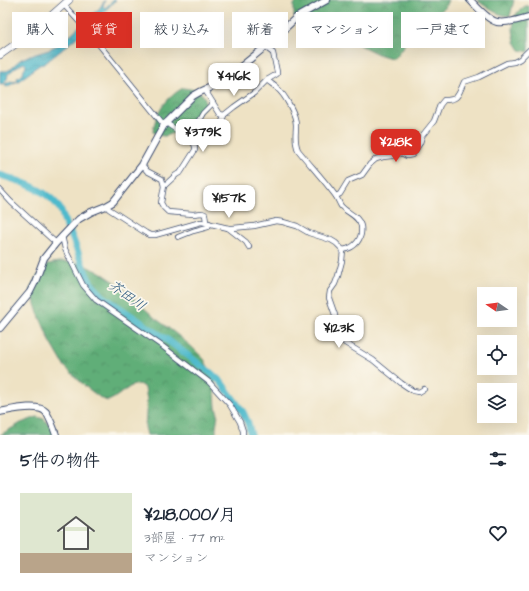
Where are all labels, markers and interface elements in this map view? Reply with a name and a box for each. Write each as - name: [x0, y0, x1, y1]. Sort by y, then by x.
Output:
- chip: 購入: [12, 12, 68, 48]
- chip: 賃貸: [76, 12, 132, 48]
- chip: 絞り込み: [140, 12, 224, 48]
- chip: 新着: [232, 12, 288, 48]
- chip: マンション: [296, 12, 393, 48]
- chip: 一戸建て: [401, 12, 485, 48]
- pin: ¥416K: [206, 63, 262, 97]
- text: ¥416K: [217, 67, 251, 85]
- pin: ¥379K: [175, 119, 231, 153]
- text: ¥379K: [185, 123, 221, 141]
- pin: ¥218K: [368, 129, 424, 163]
- text: ¥218K: [380, 133, 412, 151]
- pin: ¥157K: [201, 185, 257, 219]
- text: ¥157K: [212, 189, 246, 207]
- water label: 芥田川: [104, 276, 150, 316]
- north arrow: [477, 287, 517, 327]
- map controls: [477, 287, 517, 423]
- pin: ¥123K: [311, 315, 367, 349]
- text: ¥123K: [324, 319, 354, 337]
- button: locate: [477, 335, 517, 375]
- button: layers: [477, 383, 517, 423]
- icon: filters: [487, 448, 509, 470]
- text: 5件の物件: [20, 449, 100, 473]
- text: ¥218,000/月: [144, 503, 236, 527]
- icon: home: [52, 509, 100, 557]
- icon: heart: [487, 522, 509, 544]
- text: 3部屋 · 77 m²: [144, 529, 225, 547]
- text: マンション: [144, 549, 208, 567]

